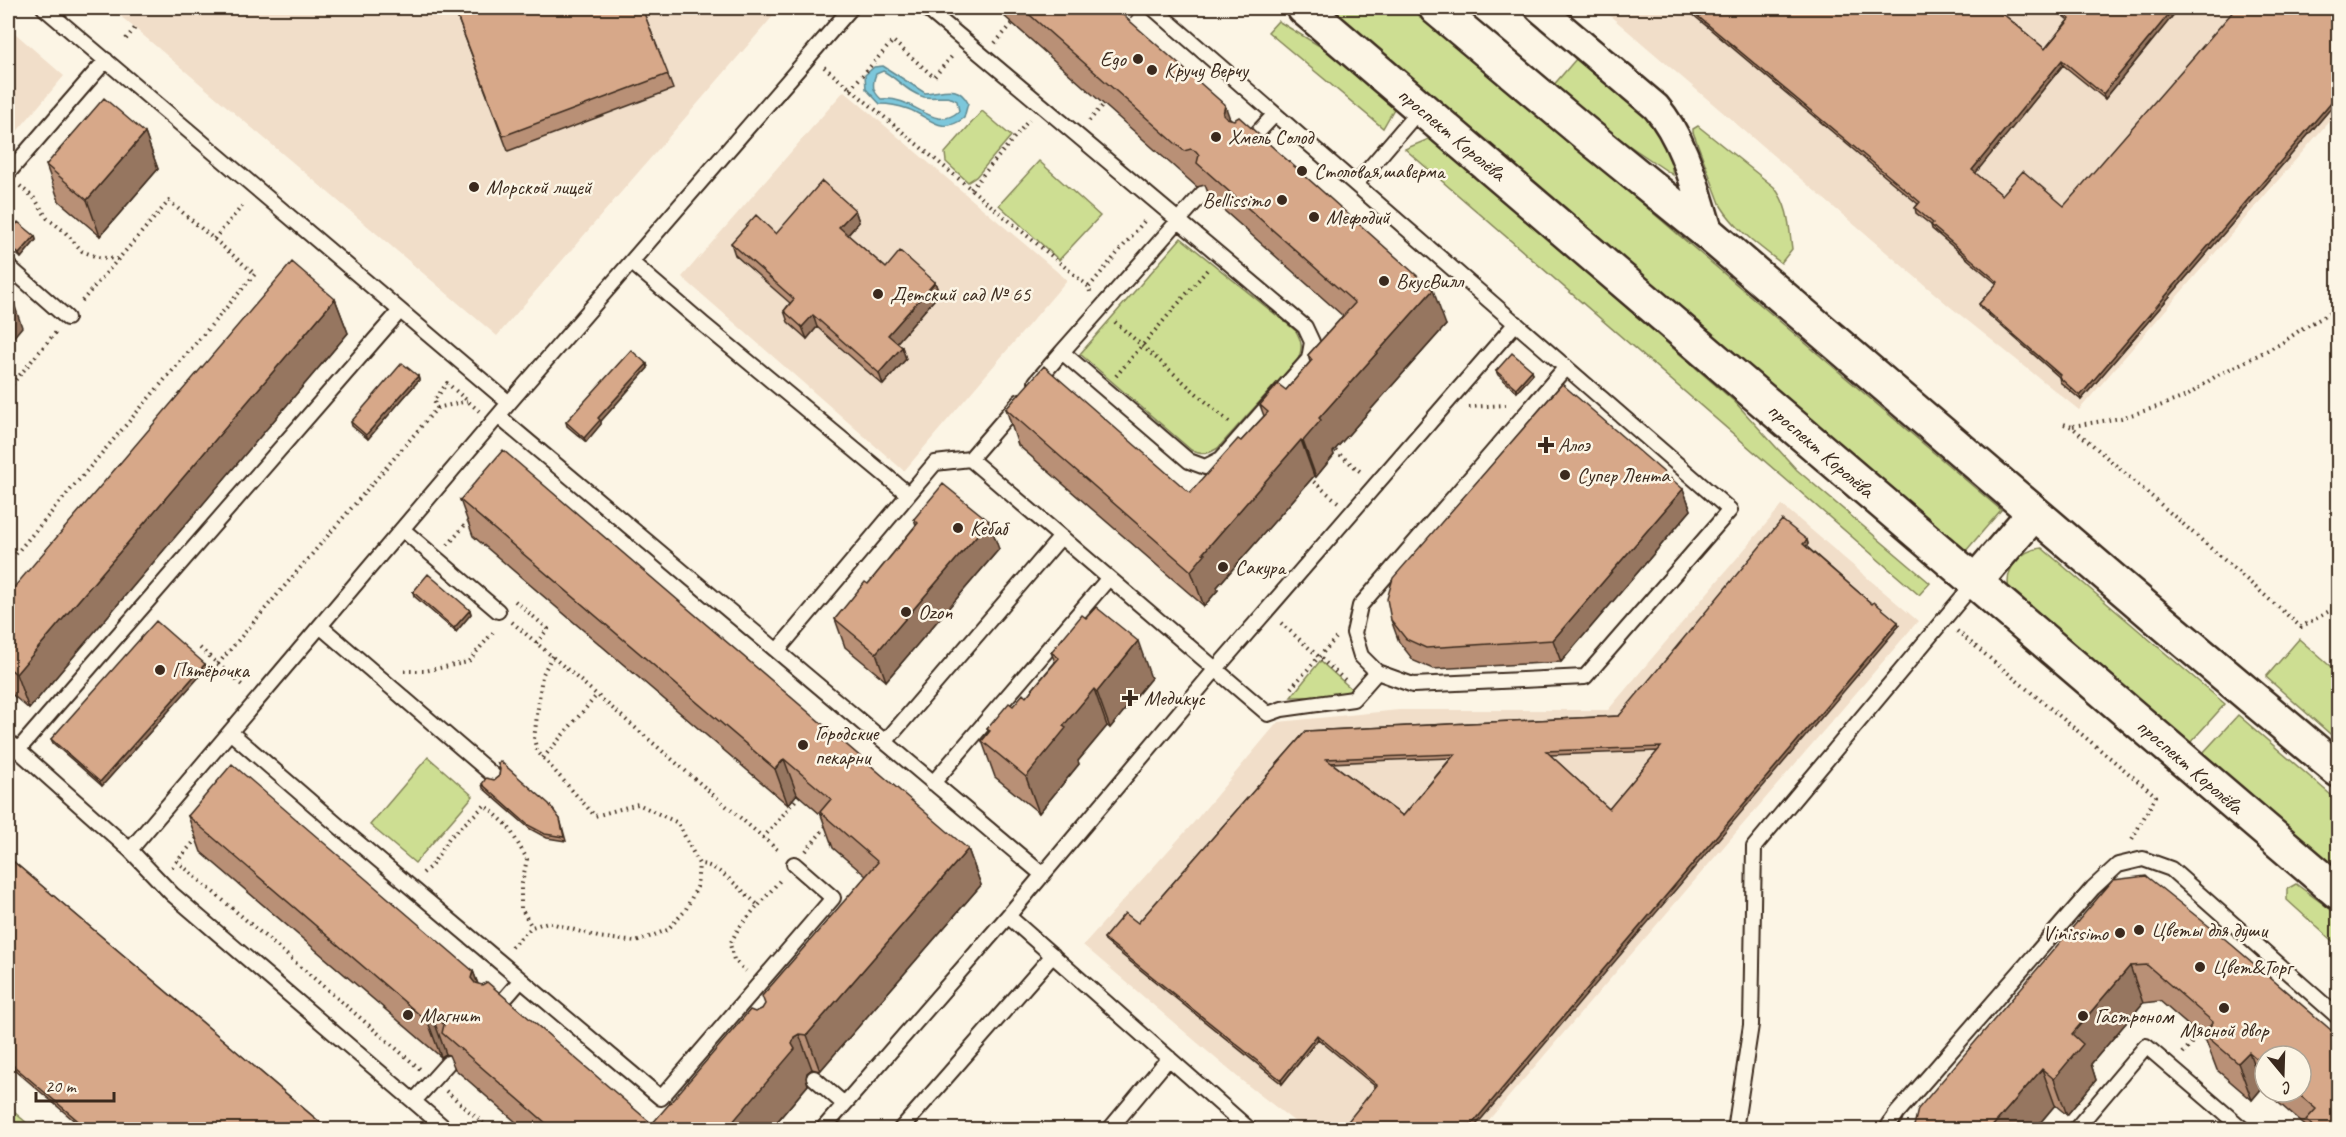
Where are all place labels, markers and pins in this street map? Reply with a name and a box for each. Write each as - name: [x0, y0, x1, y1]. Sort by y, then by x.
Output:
- place label: Ego: [1100, 46, 1128, 72]
- marker: Ego: [1131, 52, 1145, 66]
- place label: Кручу Верчу: [1164, 57, 1250, 83]
- marker: Кручу Верчу: [1145, 63, 1159, 77]
- place label: Хмель Солод: [1228, 124, 1315, 150]
- marker: Хмель Солод: [1209, 130, 1223, 144]
- place label: Столовая,шаверма: [1314, 158, 1447, 184]
- marker: Столовая,шаверма: [1295, 164, 1309, 178]
- place label: Морской лицей: [486, 174, 593, 200]
- marker: Морской лицей: [467, 180, 481, 194]
- place label: Bellissimo: [1203, 187, 1272, 213]
- marker: Bellissimo: [1275, 193, 1289, 207]
- place label: Мефодий: [1326, 204, 1391, 230]
- marker: Мефодий: [1307, 210, 1321, 224]
- place label: ВкусВилл: [1396, 268, 1465, 294]
- marker: ВкусВилл: [1377, 274, 1391, 288]
- place label: Детский сад № 65: [890, 281, 1032, 307]
- marker: Детский сад № 65: [871, 287, 885, 301]
- place label: Алоэ: [1558, 432, 1591, 458]
- marker: Алоэ: [1539, 438, 1553, 452]
- place label: Супер Лента: [1577, 462, 1671, 488]
- marker: Супер Лента: [1558, 468, 1572, 482]
- place label: Кебаб: [970, 515, 1010, 541]
- marker: Кебаб: [951, 521, 965, 535]
- place label: Сакура: [1235, 554, 1288, 580]
- marker: Сакура: [1216, 560, 1230, 574]
- place label: Ozon: [918, 599, 953, 625]
- marker: Ozon: [899, 605, 913, 619]
- place label: Пятёрочка: [172, 657, 251, 683]
- marker: Пятёрочка: [153, 663, 167, 677]
- place label: Медикус: [1144, 685, 1206, 711]
- marker: Медикус: [1121, 689, 1139, 707]
- place label: Городские пекарни: [815, 720, 880, 770]
- marker: Городские пекарни: [796, 738, 810, 752]
- place label: Цветы для души: [2151, 917, 2269, 943]
- place label: Vinissimo: [2043, 920, 2110, 946]
- marker: Цветы для души: [2132, 923, 2146, 937]
- marker: Vinissimo: [2113, 926, 2127, 940]
- place label: Цвет&Торг: [2212, 954, 2295, 980]
- marker: Цвет&Торг: [2193, 960, 2207, 974]
- marker: Мясной двор: [2217, 1001, 2231, 1015]
- place label: Магнит: [420, 1002, 481, 1028]
- place label: Гастроном: [2095, 1003, 2175, 1029]
- marker: Магнит: [401, 1008, 415, 1022]
- marker: Гастроном: [2076, 1009, 2090, 1023]
- place label: Мясной двор: [2180, 1017, 2270, 1043]

